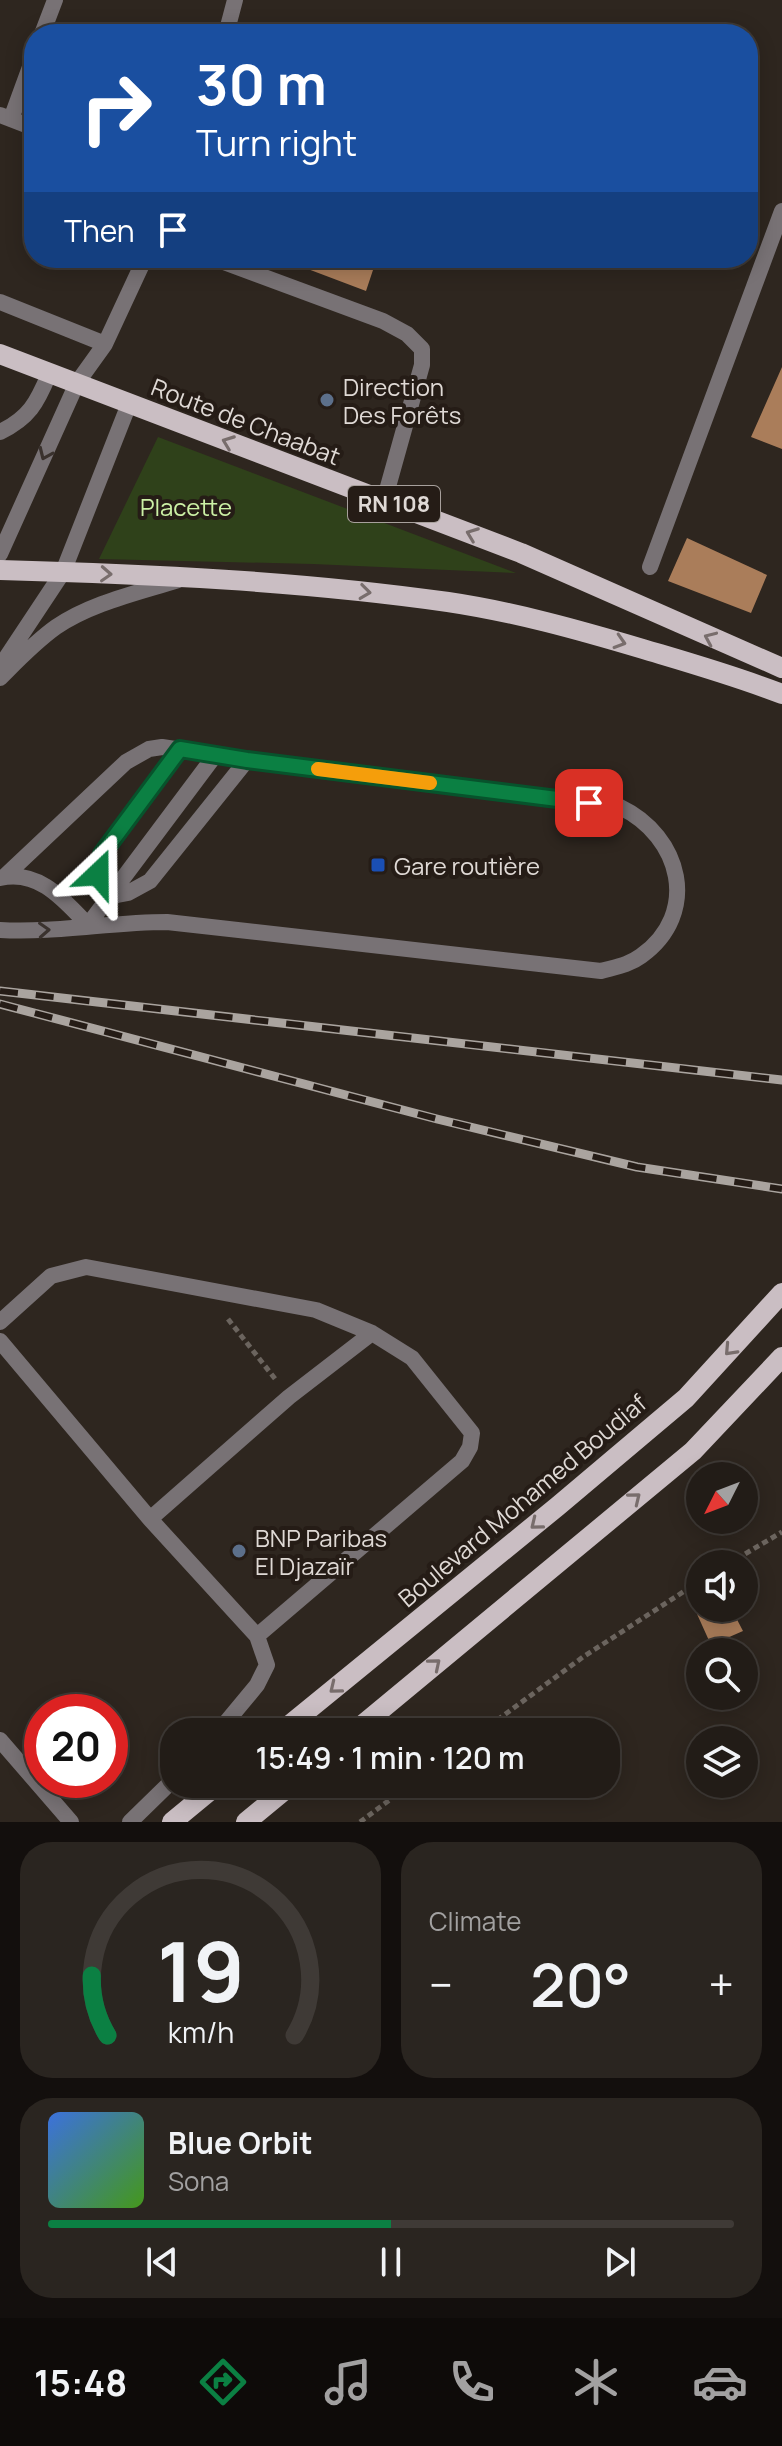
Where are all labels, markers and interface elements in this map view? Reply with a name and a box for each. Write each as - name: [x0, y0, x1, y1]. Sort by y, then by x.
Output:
- text: 30 m: [196, 45, 327, 122]
- icon: right: [64, 56, 168, 160]
- text: Turn right: [196, 118, 357, 167]
- icon: arrive: [151, 208, 195, 252]
- text: Then: [64, 210, 135, 251]
- street label: Route de Chaabat: [147, 370, 345, 472]
- place label: Direction Des Forêts: [343, 370, 461, 431]
- marker: Direction Des Forêts: [318, 391, 336, 409]
- one-way arrow: [222, 435, 236, 452]
- one-way arrow: [38, 446, 54, 460]
- road number: RN 108: [348, 486, 440, 522]
- park label: Placette: [140, 490, 232, 523]
- one-way arrow: [466, 527, 480, 544]
- one-way arrow: [100, 565, 113, 582]
- one-way arrow: [359, 584, 372, 601]
- one-way arrow: [704, 631, 718, 647]
- one-way arrow: [613, 633, 626, 649]
- pin: [555, 769, 623, 837]
- icon: arrive: [567, 781, 611, 825]
- position arrow: [56, 832, 140, 916]
- place label: Gare routière: [394, 849, 540, 882]
- marker: Gare routière: [369, 856, 387, 874]
- one-way arrow: [38, 922, 51, 939]
- one-way arrow: [725, 1341, 739, 1356]
- street label: Boulevard Mohamed Boudiaf: [391, 1386, 653, 1614]
- north arrow: [686, 1462, 758, 1534]
- map controls: [686, 1462, 758, 1798]
- one-way arrow: [626, 1493, 641, 1508]
- one-way arrow: [531, 1514, 545, 1529]
- place label: BNP Paribas El Djazaïr: [255, 1521, 387, 1582]
- marker: BNP Paribas El Djazaïr: [230, 1542, 248, 1560]
- button: sound: [686, 1550, 758, 1622]
- button: search: [686, 1638, 758, 1710]
- one-way arrow: [426, 1659, 441, 1674]
- one-way arrow: [330, 1678, 344, 1693]
- speed limit sign: 20: [24, 1694, 128, 1798]
- button: layers: [686, 1726, 758, 1798]
- text: 15:49 · 1 min · 120 m: [256, 1737, 524, 1778]
- text: Climate: [429, 1903, 521, 1939]
- text: 19: [156, 1913, 245, 2027]
- text: 20°: [530, 1943, 631, 2025]
- text: −: [429, 1954, 453, 2014]
- text: +: [709, 1954, 734, 2014]
- text: km/h: [167, 2013, 234, 2052]
- text: Blue Orbit: [168, 2122, 313, 2163]
- text: Sona: [168, 2163, 229, 2199]
- icon: previous: [140, 2240, 184, 2284]
- icon: pause: [369, 2240, 413, 2284]
- icon: next: [598, 2240, 642, 2284]
- icon: directions: [195, 2354, 251, 2410]
- icon: music: [320, 2354, 376, 2410]
- icon: phone: [444, 2354, 500, 2410]
- icon: climate: [568, 2354, 624, 2410]
- icon: car: [692, 2354, 748, 2410]
- text: 15:48: [34, 2358, 127, 2407]

